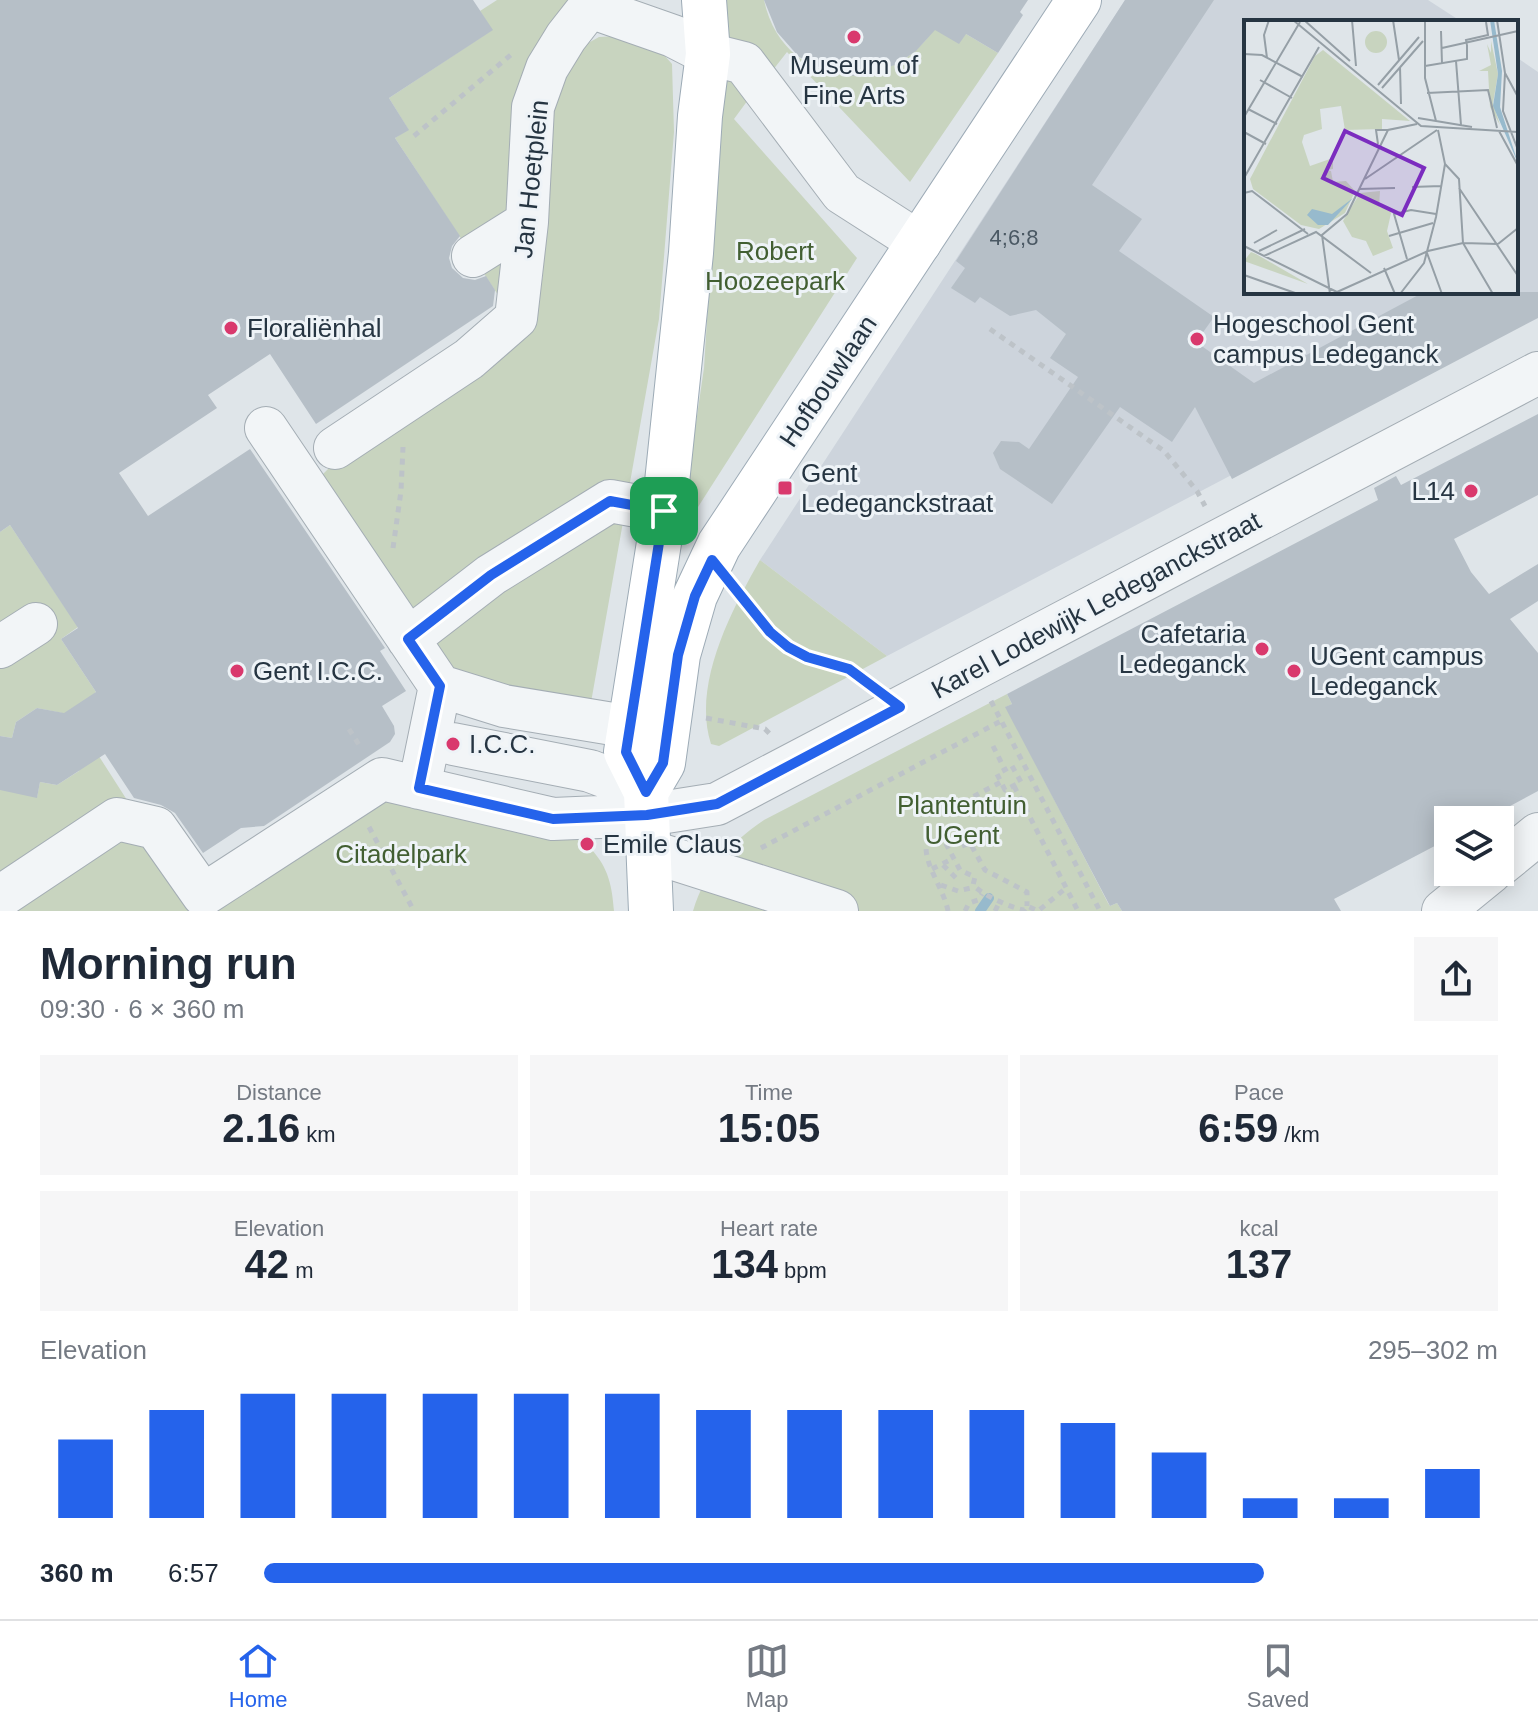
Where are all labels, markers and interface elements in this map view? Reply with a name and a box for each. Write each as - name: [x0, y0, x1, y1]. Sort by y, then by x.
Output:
- inset map: [1244, 20, 1518, 294]
- marker: Museum of Fine Arts: [845, 28, 863, 46]
- place label: Museum of Fine Arts: [790, 50, 919, 110]
- street label: Jan Hoetplein: [508, 98, 554, 260]
- house number: 4;6;8: [990, 225, 1038, 250]
- park label: Robert Hoozeepark: [705, 236, 846, 296]
- place label: Hogeschool Gent campus Ledeganck: [1213, 309, 1439, 369]
- street label: Hofbouwlaan: [773, 310, 883, 452]
- place label: Floraliënhal: [247, 313, 381, 343]
- marker: Floraliënhal: [222, 319, 240, 337]
- marker: Hogeschool Gent campus Ledeganck: [1188, 330, 1206, 348]
- place label: Gent Ledeganckstraat: [801, 458, 994, 518]
- place label: L14: [1412, 476, 1455, 506]
- pin: [630, 477, 698, 545]
- marker: Gent Ledeganckstraat: [776, 479, 794, 497]
- marker: L14: [1462, 482, 1480, 500]
- icon: arrive: [642, 489, 686, 533]
- street label: Karel Lodewijk Ledeganckstraat: [926, 505, 1266, 705]
- place label: Cafetaria Ledeganck: [1119, 619, 1247, 679]
- marker: Cafetaria Ledeganck: [1253, 640, 1271, 658]
- place label: UGent campus Ledeganck: [1310, 641, 1483, 701]
- place label: Gent I.C.C.: [253, 656, 383, 686]
- marker: Gent I.C.C.: [228, 662, 246, 680]
- marker: UGent campus Ledeganck: [1285, 662, 1303, 680]
- place label: I.C.C.: [469, 729, 535, 759]
- marker: I.C.C.: [444, 735, 462, 753]
- park label: Plantentuin UGent: [897, 790, 1027, 850]
- map controls: [1434, 806, 1514, 886]
- button: layers: [1434, 806, 1514, 886]
- place label: Emile Claus: [603, 829, 742, 859]
- marker: Emile Claus: [578, 835, 596, 853]
- park label: Citadelpark: [335, 839, 468, 869]
- button: share: [1414, 937, 1498, 1021]
- text: Morning run: [40, 939, 297, 988]
- text: 09:30 · 6 × 360 m: [40, 994, 245, 1024]
- text: Distance: [236, 1080, 322, 1105]
- text: Time: [745, 1080, 793, 1105]
- text: Pace: [1234, 1080, 1284, 1105]
- text: 2.16: [222, 1106, 300, 1150]
- text: 15:05: [718, 1106, 820, 1150]
- text: 6:59: [1198, 1106, 1278, 1150]
- text: km: [300, 1122, 336, 1147]
- text: /km: [1278, 1122, 1320, 1147]
- text: Elevation: [234, 1216, 324, 1241]
- text: Heart rate: [720, 1216, 818, 1241]
- text: kcal: [1239, 1216, 1279, 1241]
- text: 42: [245, 1242, 289, 1286]
- text: 134: [711, 1242, 778, 1286]
- text: 137: [1226, 1242, 1292, 1286]
- text: m: [289, 1258, 313, 1283]
- text: bpm: [778, 1258, 827, 1283]
- text: Elevation: [40, 1335, 147, 1365]
- text: 295–302 m: [1368, 1335, 1498, 1365]
- text: 360 m: [40, 1558, 114, 1588]
- text: 6:57: [168, 1558, 219, 1588]
- tab: Home: [229, 1639, 288, 1713]
- tab: Map: [745, 1639, 789, 1713]
- tab: Saved: [1247, 1639, 1309, 1713]

